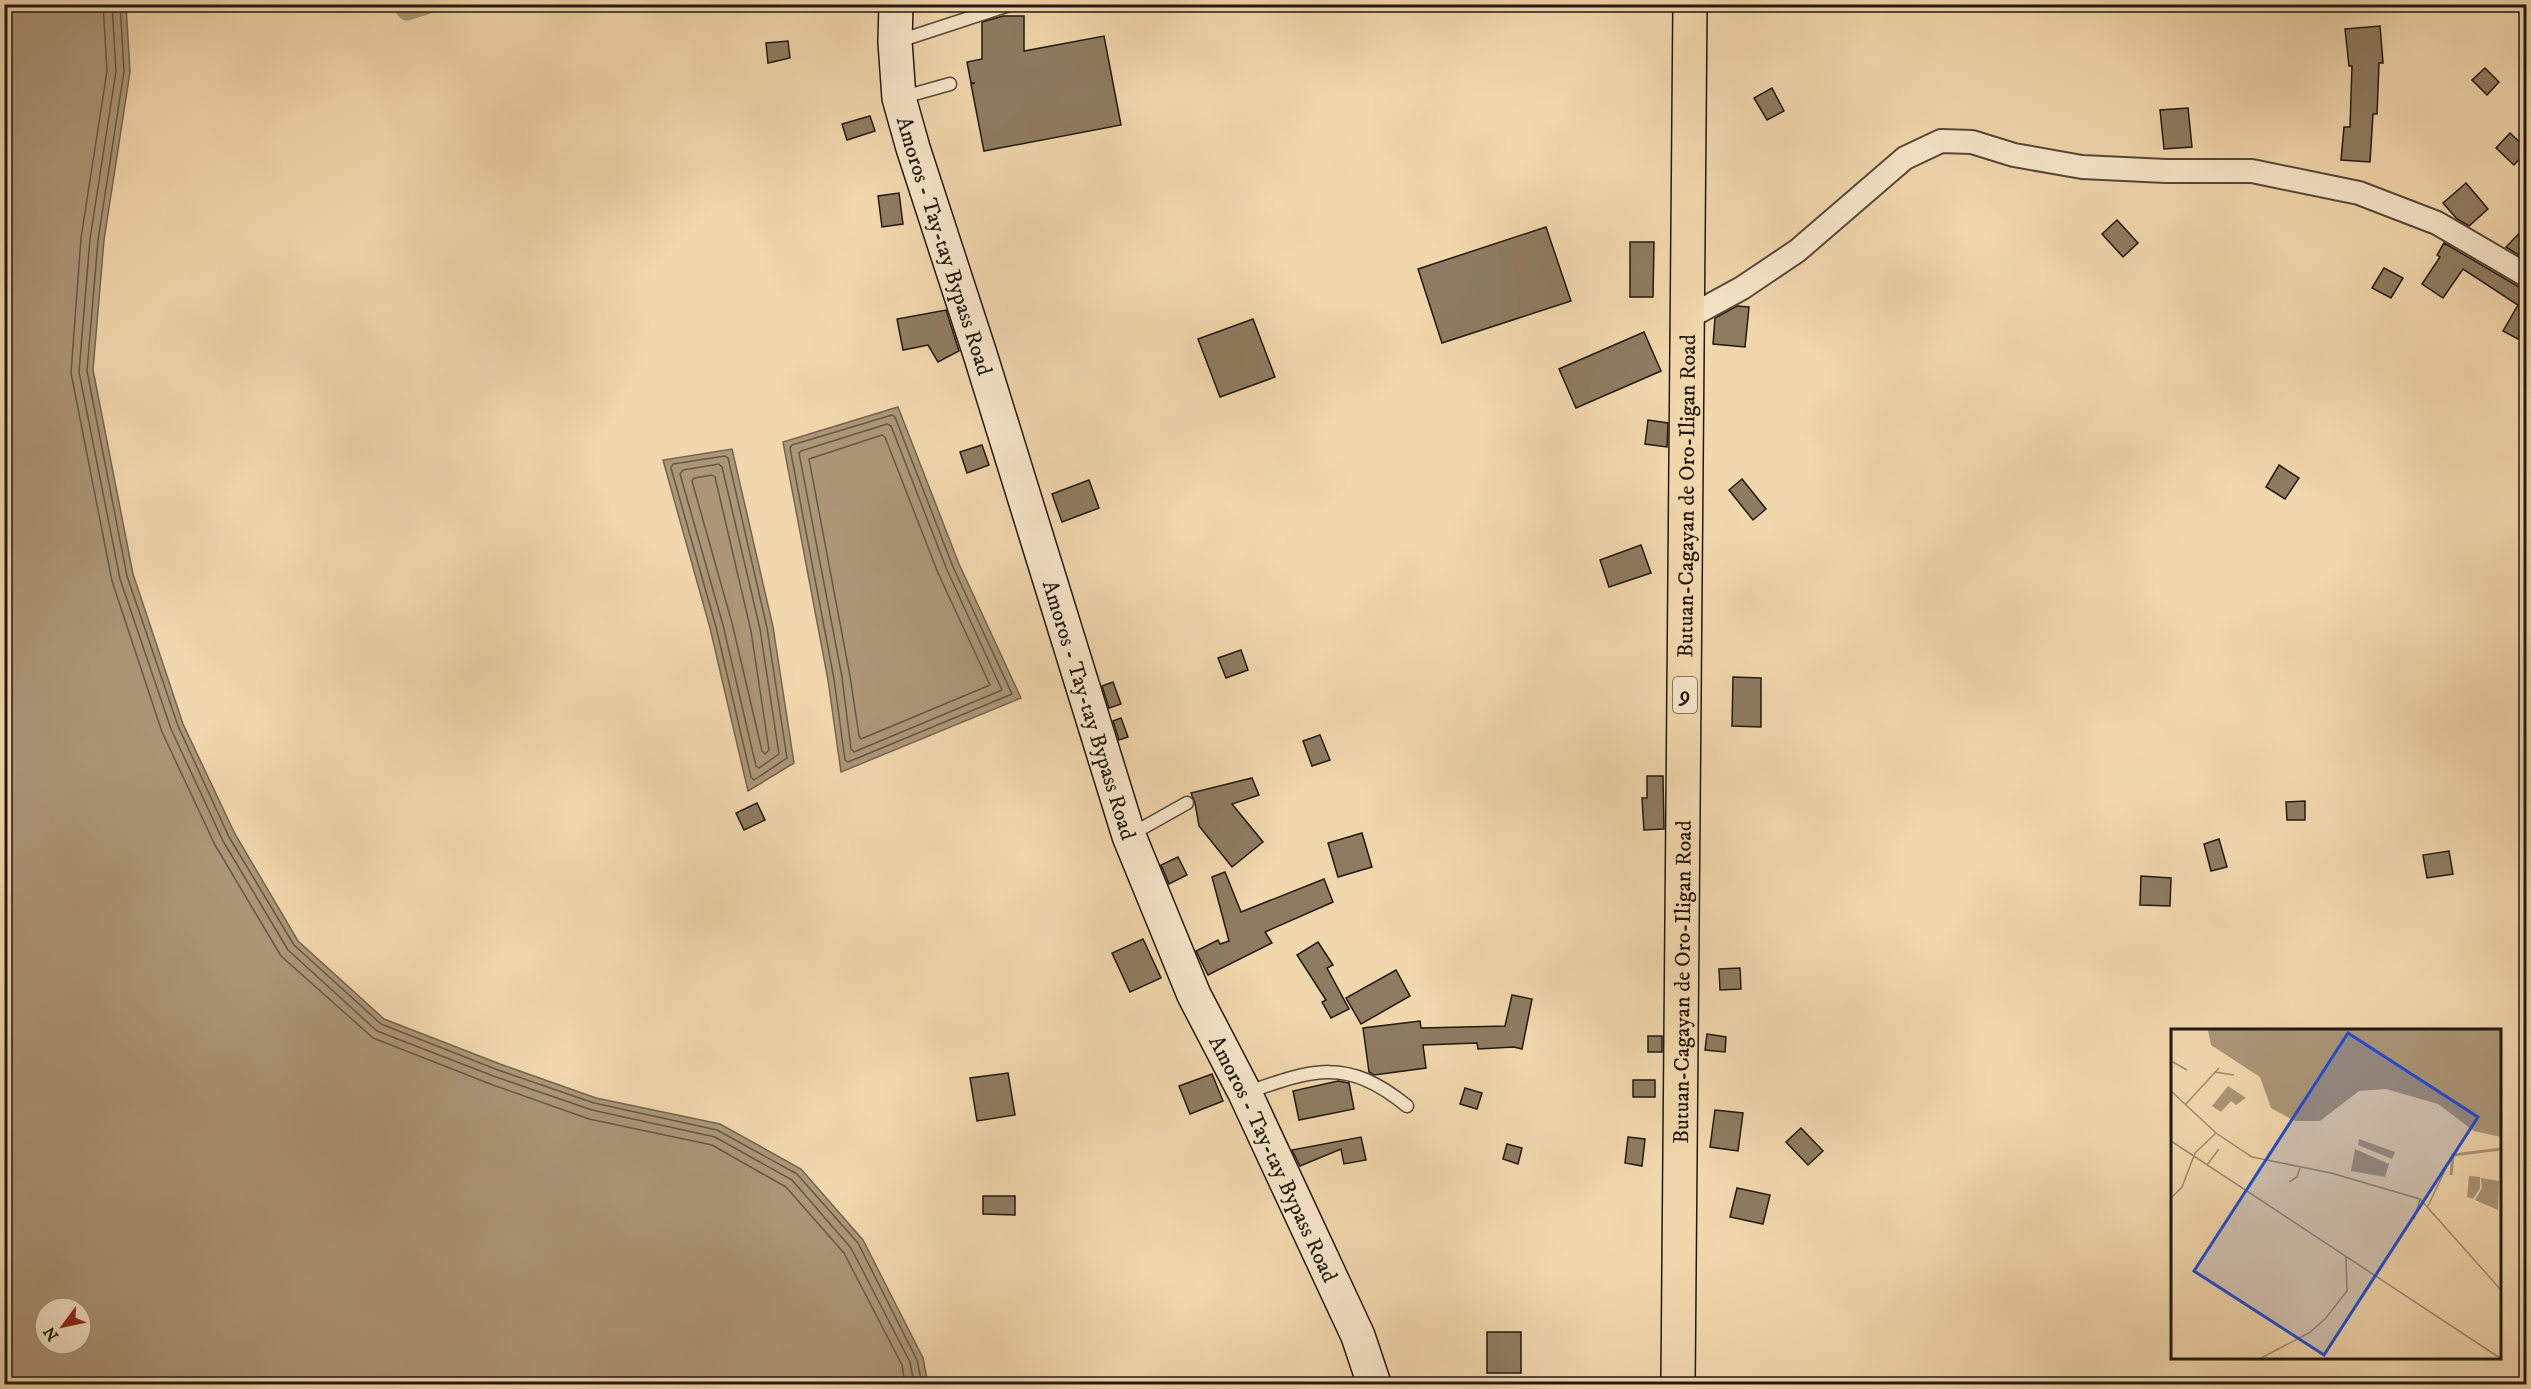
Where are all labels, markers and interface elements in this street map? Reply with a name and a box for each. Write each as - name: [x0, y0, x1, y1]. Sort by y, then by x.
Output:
- street label: Amoros - Tay-tay Bypass Road: [890, 114, 998, 379]
- street label: Butuan-Cagayan de Oro-Iligan Road: [1672, 334, 1702, 658]
- street label: Amoros - Tay-tay Bypass Road: [1036, 577, 1141, 843]
- road number: 9: [1673, 677, 1697, 713]
- street label: Butuan-Cagayan de Oro-Iligan Road: [1668, 820, 1698, 1144]
- inset map: [2171, 1029, 2501, 1359]
- street label: Amoros - Tay-tay Bypass Road: [1202, 1031, 1343, 1287]
- north arrow: [33, 1296, 93, 1356]
- text: N: [39, 1323, 63, 1345]

